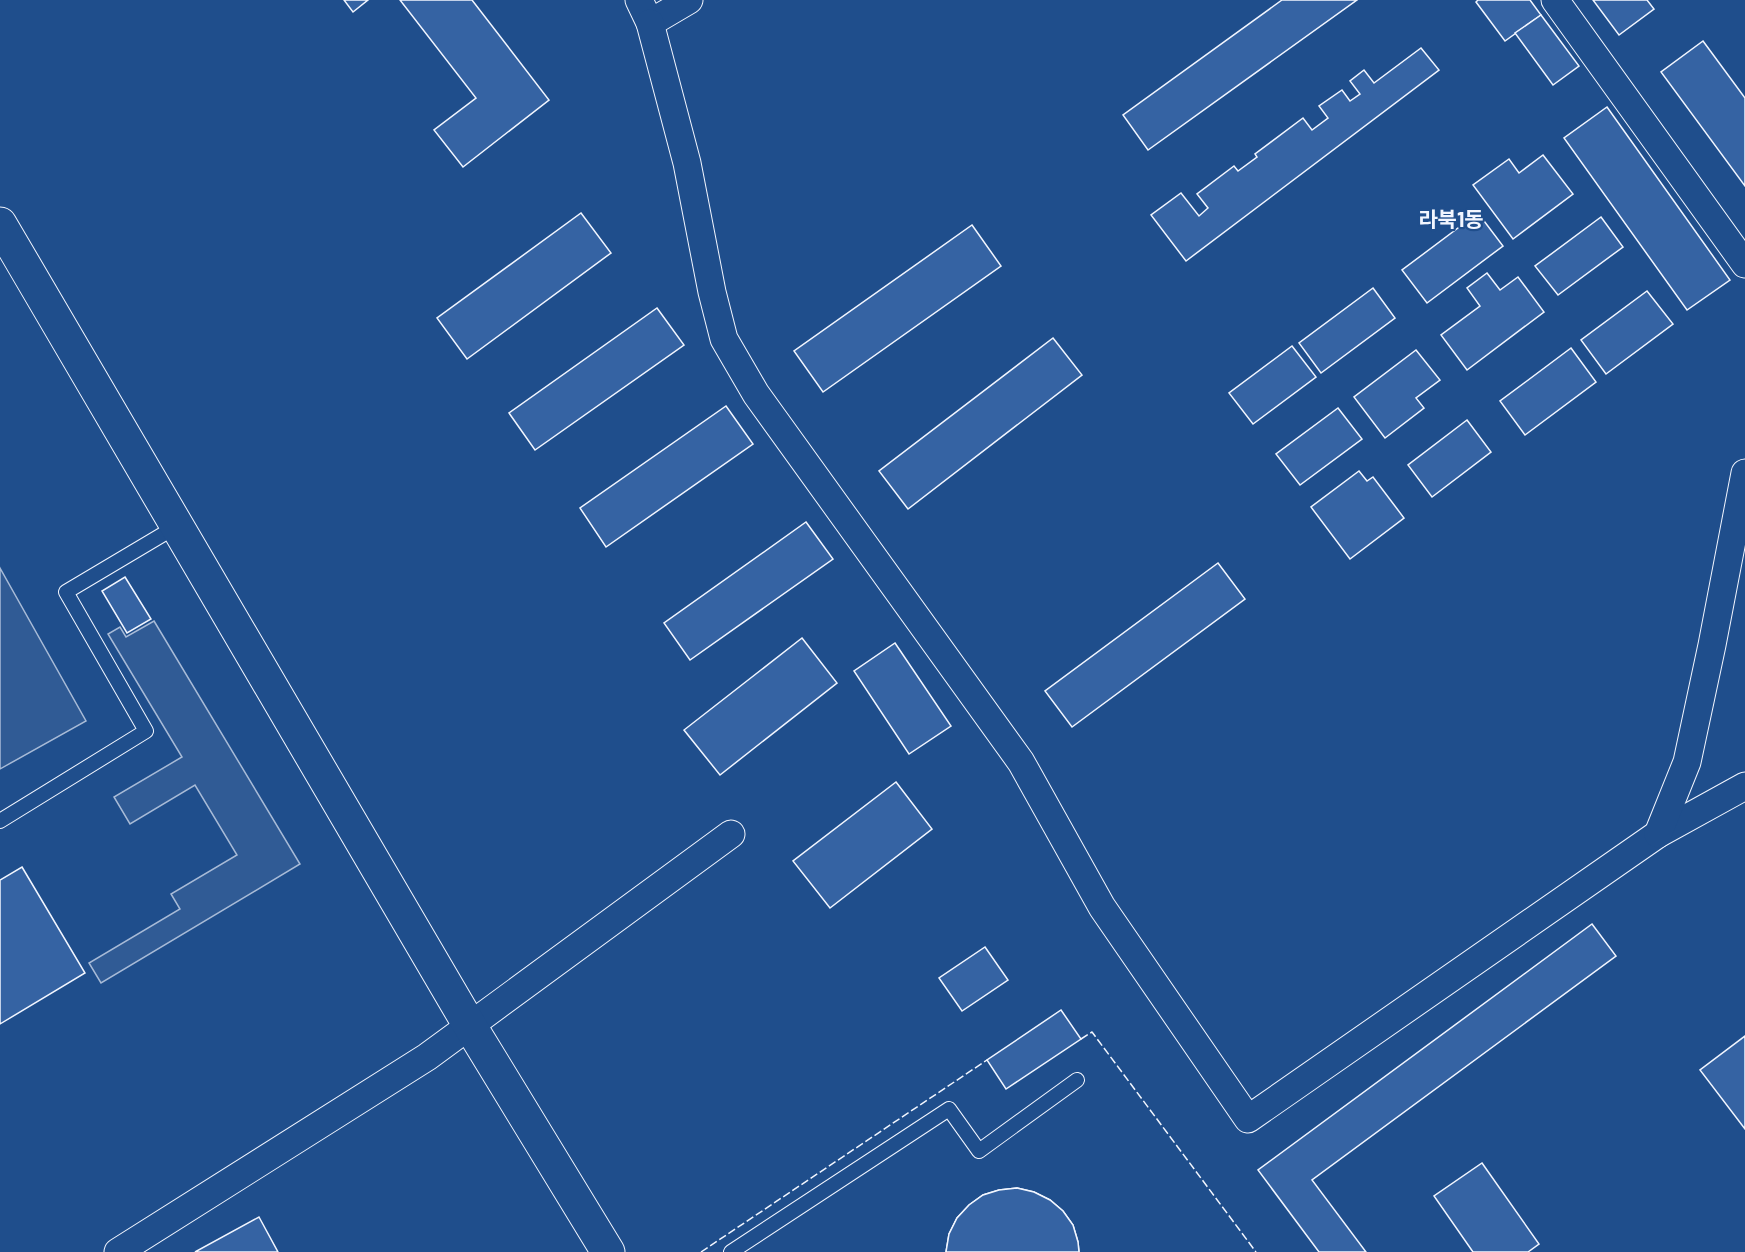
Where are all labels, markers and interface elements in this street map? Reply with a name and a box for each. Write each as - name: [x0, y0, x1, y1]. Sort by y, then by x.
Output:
- district label: 라북1동: [1418, 206, 1484, 231]

